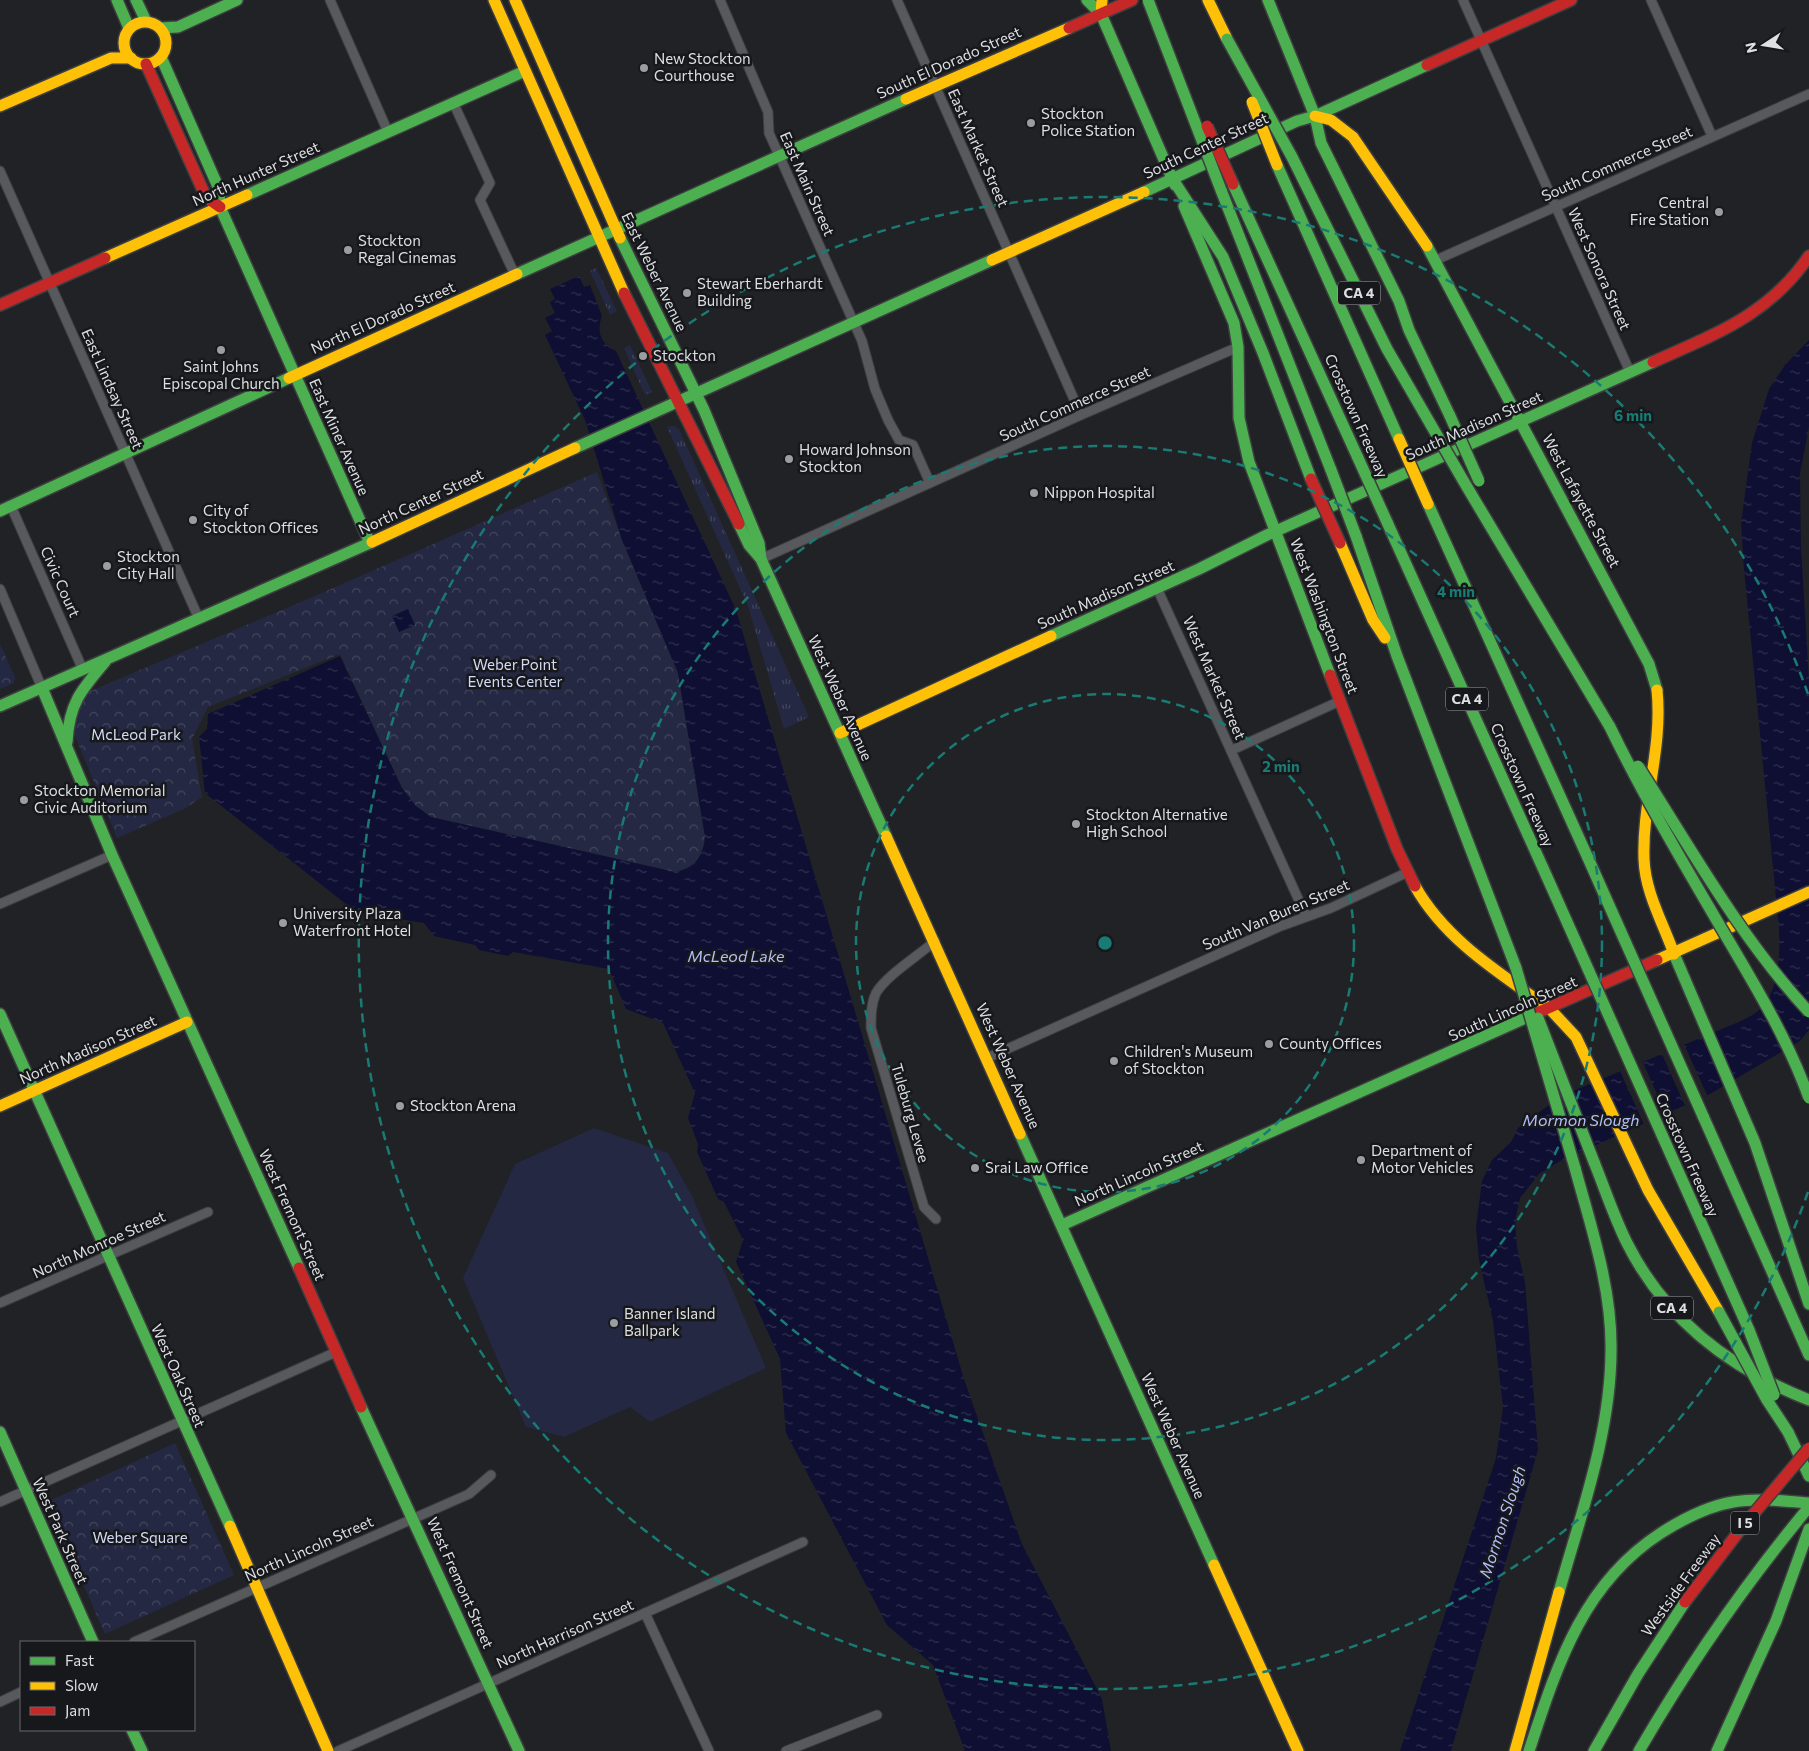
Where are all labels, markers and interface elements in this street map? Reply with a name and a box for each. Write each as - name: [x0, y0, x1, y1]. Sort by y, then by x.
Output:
- north arrow: [1739, 20, 1789, 70]
- street label: South El Dorado Street: [874, 22, 1023, 102]
- text: N: [1741, 41, 1760, 55]
- place label: New Stockton Courthouse: [654, 49, 751, 84]
- marker: New Stockton Courthouse: [638, 62, 650, 74]
- street label: East Market Street: [945, 86, 1013, 210]
- place label: Stockton Police Station: [1041, 104, 1135, 139]
- street label: South Center Street: [1140, 108, 1271, 182]
- marker: Stockton Police Station: [1025, 117, 1037, 129]
- street label: South Commerce Street: [1538, 122, 1695, 205]
- street label: East Main Street: [777, 129, 839, 239]
- street label: North Hunter Street: [189, 137, 322, 209]
- place label: Central Fire Station: [1630, 193, 1709, 228]
- street label: West Sonora Street: [1565, 205, 1635, 333]
- marker: Central Fire Station: [1713, 206, 1725, 218]
- street label: East Weber Avenue: [618, 209, 692, 334]
- place label: Stockton Regal Cinemas: [358, 231, 457, 266]
- marker: Stockton Regal Cinemas: [342, 244, 354, 256]
- place label: Stewart Eberhardt Building: [697, 274, 823, 309]
- street label: North El Dorado Street: [308, 277, 458, 357]
- road number: CA 4: [1338, 282, 1380, 304]
- marker: Stewart Eberhardt Building: [681, 287, 693, 299]
- street label: East Lindsay Street: [78, 326, 148, 452]
- marker: Saint Johns Episcopal Church: [215, 344, 227, 356]
- place label: Stockton: [653, 346, 716, 364]
- marker: Stockton: [637, 350, 649, 362]
- street label: Crosstown Freeway: [1322, 351, 1392, 481]
- place label: Saint Johns Episcopal Church: [162, 357, 280, 392]
- street label: South Commerce Street: [996, 362, 1153, 445]
- street label: East Miner Avenue: [306, 375, 374, 498]
- street label: South Madison Street: [1402, 387, 1545, 463]
- text: 6 min: [1614, 406, 1652, 424]
- street label: West Lafayette Street: [1539, 431, 1625, 570]
- place label: Howard Johnson Stockton: [799, 440, 911, 475]
- marker: Howard Johnson Stockton: [783, 453, 795, 465]
- street label: North Center Street: [355, 464, 486, 538]
- place label: Nippon Hospital: [1044, 483, 1155, 501]
- marker: Nippon Hospital: [1028, 487, 1040, 499]
- place label: City of Stockton Offices: [203, 501, 319, 536]
- marker: City of Stockton Offices: [187, 514, 199, 526]
- street label: West Washington Street: [1287, 535, 1363, 696]
- street label: Civic Court: [37, 543, 85, 620]
- place label: Stockton City Hall: [117, 547, 180, 582]
- street label: South Madison Street: [1034, 556, 1177, 632]
- marker: Stockton City Hall: [101, 560, 113, 572]
- text: 4 min: [1437, 582, 1475, 600]
- street label: West Market Street: [1180, 613, 1250, 742]
- street label: West Weber Avenue: [805, 632, 877, 763]
- park label: Weber Point Events Center: [467, 655, 563, 690]
- road number: CA 4: [1446, 688, 1488, 711]
- street label: Crosstown Freeway: [1488, 720, 1558, 850]
- park label: McLeod Park: [91, 725, 181, 743]
- text: 2 min: [1262, 757, 1300, 775]
- place label: Stockton Memorial Civic Auditorium: [34, 781, 165, 816]
- marker: Stockton Memorial Civic Auditorium: [18, 794, 30, 806]
- place label: Stockton Alternative High School: [1086, 805, 1228, 840]
- marker: Stockton Alternative High School: [1070, 818, 1082, 830]
- street label: South Van Buren Street: [1199, 875, 1352, 953]
- place label: University Plaza Waterfront Hotel: [293, 904, 411, 939]
- marker: University Plaza Waterfront Hotel: [277, 917, 289, 929]
- centre of rings: [1096, 934, 1114, 952]
- water label: McLeod Lake: [688, 946, 785, 965]
- street label: South Lincoln Street: [1446, 972, 1580, 1045]
- street label: West Weber Avenue: [973, 1000, 1045, 1131]
- street label: North Madison Street: [16, 1011, 159, 1087]
- place label: County Offices: [1279, 1034, 1382, 1052]
- marker: County Offices: [1263, 1038, 1275, 1050]
- place label: Children's Museum of Stockton: [1124, 1042, 1253, 1077]
- marker: Children's Museum of Stockton: [1108, 1055, 1120, 1067]
- street label: Tuleburg Levee: [888, 1061, 934, 1164]
- street label: Crosstown Freeway: [1653, 1090, 1723, 1220]
- place label: Stockton Arena: [410, 1096, 516, 1114]
- marker: Stockton Arena: [394, 1100, 406, 1112]
- water label: Mormon Slough: [1523, 1110, 1639, 1129]
- street label: North Lincoln Street: [1071, 1137, 1206, 1210]
- place label: Department of Motor Vehicles: [1371, 1141, 1474, 1176]
- street label: West Fremont Street: [256, 1146, 330, 1283]
- marker: Department of Motor Vehicles: [1355, 1154, 1367, 1166]
- place label: Srai Law Office: [985, 1158, 1088, 1176]
- marker: Srai Law Office: [969, 1162, 981, 1174]
- street label: North Monroe Street: [29, 1207, 168, 1282]
- road number: CA 4: [1651, 1296, 1693, 1320]
- place label: Banner Island Ballpark: [624, 1304, 715, 1339]
- marker: Banner Island Ballpark: [608, 1317, 620, 1329]
- street label: West Oak Street: [148, 1321, 210, 1430]
- street label: West Weber Avenue: [1138, 1370, 1210, 1501]
- water label: Mormon Slough: [1474, 1463, 1529, 1580]
- street label: West Park Street: [29, 1475, 92, 1587]
- street label: North Lincoln Street: [241, 1512, 376, 1585]
- road number: I 5: [1731, 1512, 1759, 1535]
- street label: West Fremont Street: [424, 1514, 498, 1651]
- park label: Weber Square: [92, 1528, 188, 1546]
- street label: Westside Freeway: [1637, 1529, 1724, 1639]
- street label: North Harrison Street: [493, 1595, 636, 1672]
- legend: [20, 1641, 195, 1731]
- text: Fast: [65, 1651, 94, 1669]
- text: Slow: [65, 1676, 98, 1694]
- text: Jam: [65, 1701, 90, 1719]

